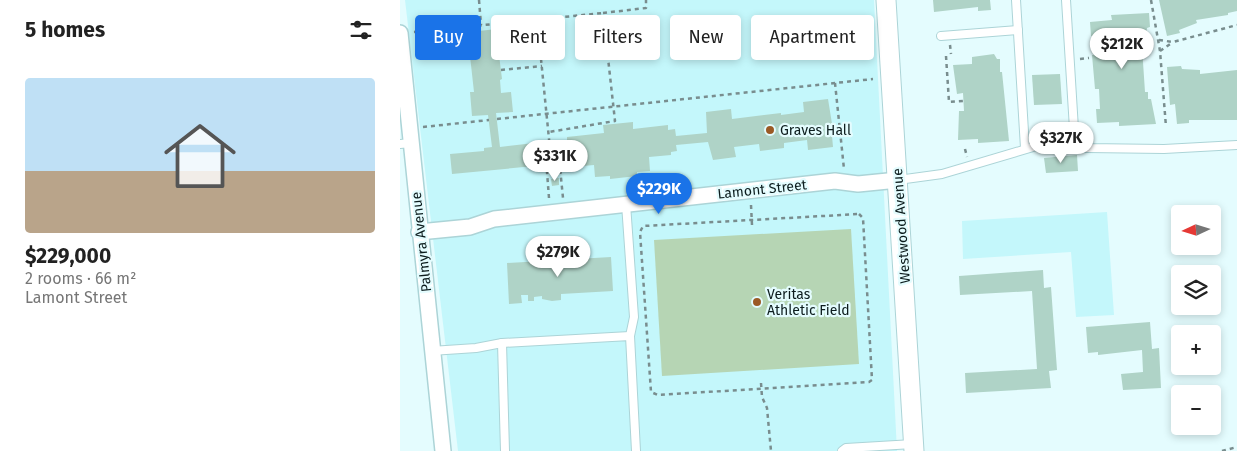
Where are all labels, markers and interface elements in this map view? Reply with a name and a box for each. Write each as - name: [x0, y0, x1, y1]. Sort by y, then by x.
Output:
- chip: Buy: [415, 15, 481, 60]
- chip: Rent: [491, 15, 565, 60]
- chip: Filters: [575, 15, 660, 60]
- chip: New: [670, 15, 741, 60]
- chip: Apartment: [751, 15, 874, 60]
- icon: filters: [347, 16, 375, 44]
- text: 5 homes: [25, 17, 105, 43]
- pin: $212K: [1087, 28, 1157, 70]
- text: $212K: [1101, 34, 1143, 53]
- icon: home: [155, 111, 245, 201]
- pin: $327K: [1026, 121, 1096, 164]
- place label: Graves Hall: [780, 122, 851, 139]
- marker: Graves Hall: [764, 124, 776, 136]
- text: $327K: [1040, 128, 1082, 147]
- pin: $331K: [520, 140, 590, 182]
- text: $331K: [534, 146, 576, 165]
- street label: Westwood Avenue: [889, 168, 914, 284]
- pin: $229K: [624, 172, 694, 215]
- street label: Lamont Street: [717, 176, 808, 203]
- text: $229K: [637, 179, 681, 198]
- street label: Palmyra Avenue: [408, 191, 435, 293]
- north arrow: [1171, 205, 1221, 255]
- map controls: [1171, 205, 1221, 435]
- pin: $279K: [523, 236, 593, 278]
- text: $279K: [536, 242, 580, 261]
- text: $229,000: [25, 243, 111, 269]
- button: layers: [1171, 265, 1221, 315]
- text: 2 rooms · 66 m²: [25, 269, 136, 288]
- place label: Veritas Athletic Field: [767, 286, 850, 319]
- text: Lamont Street: [25, 288, 127, 307]
- marker: Veritas Athletic Field: [751, 296, 763, 308]
- button: +: [1171, 325, 1221, 375]
- button: −: [1171, 385, 1221, 435]

